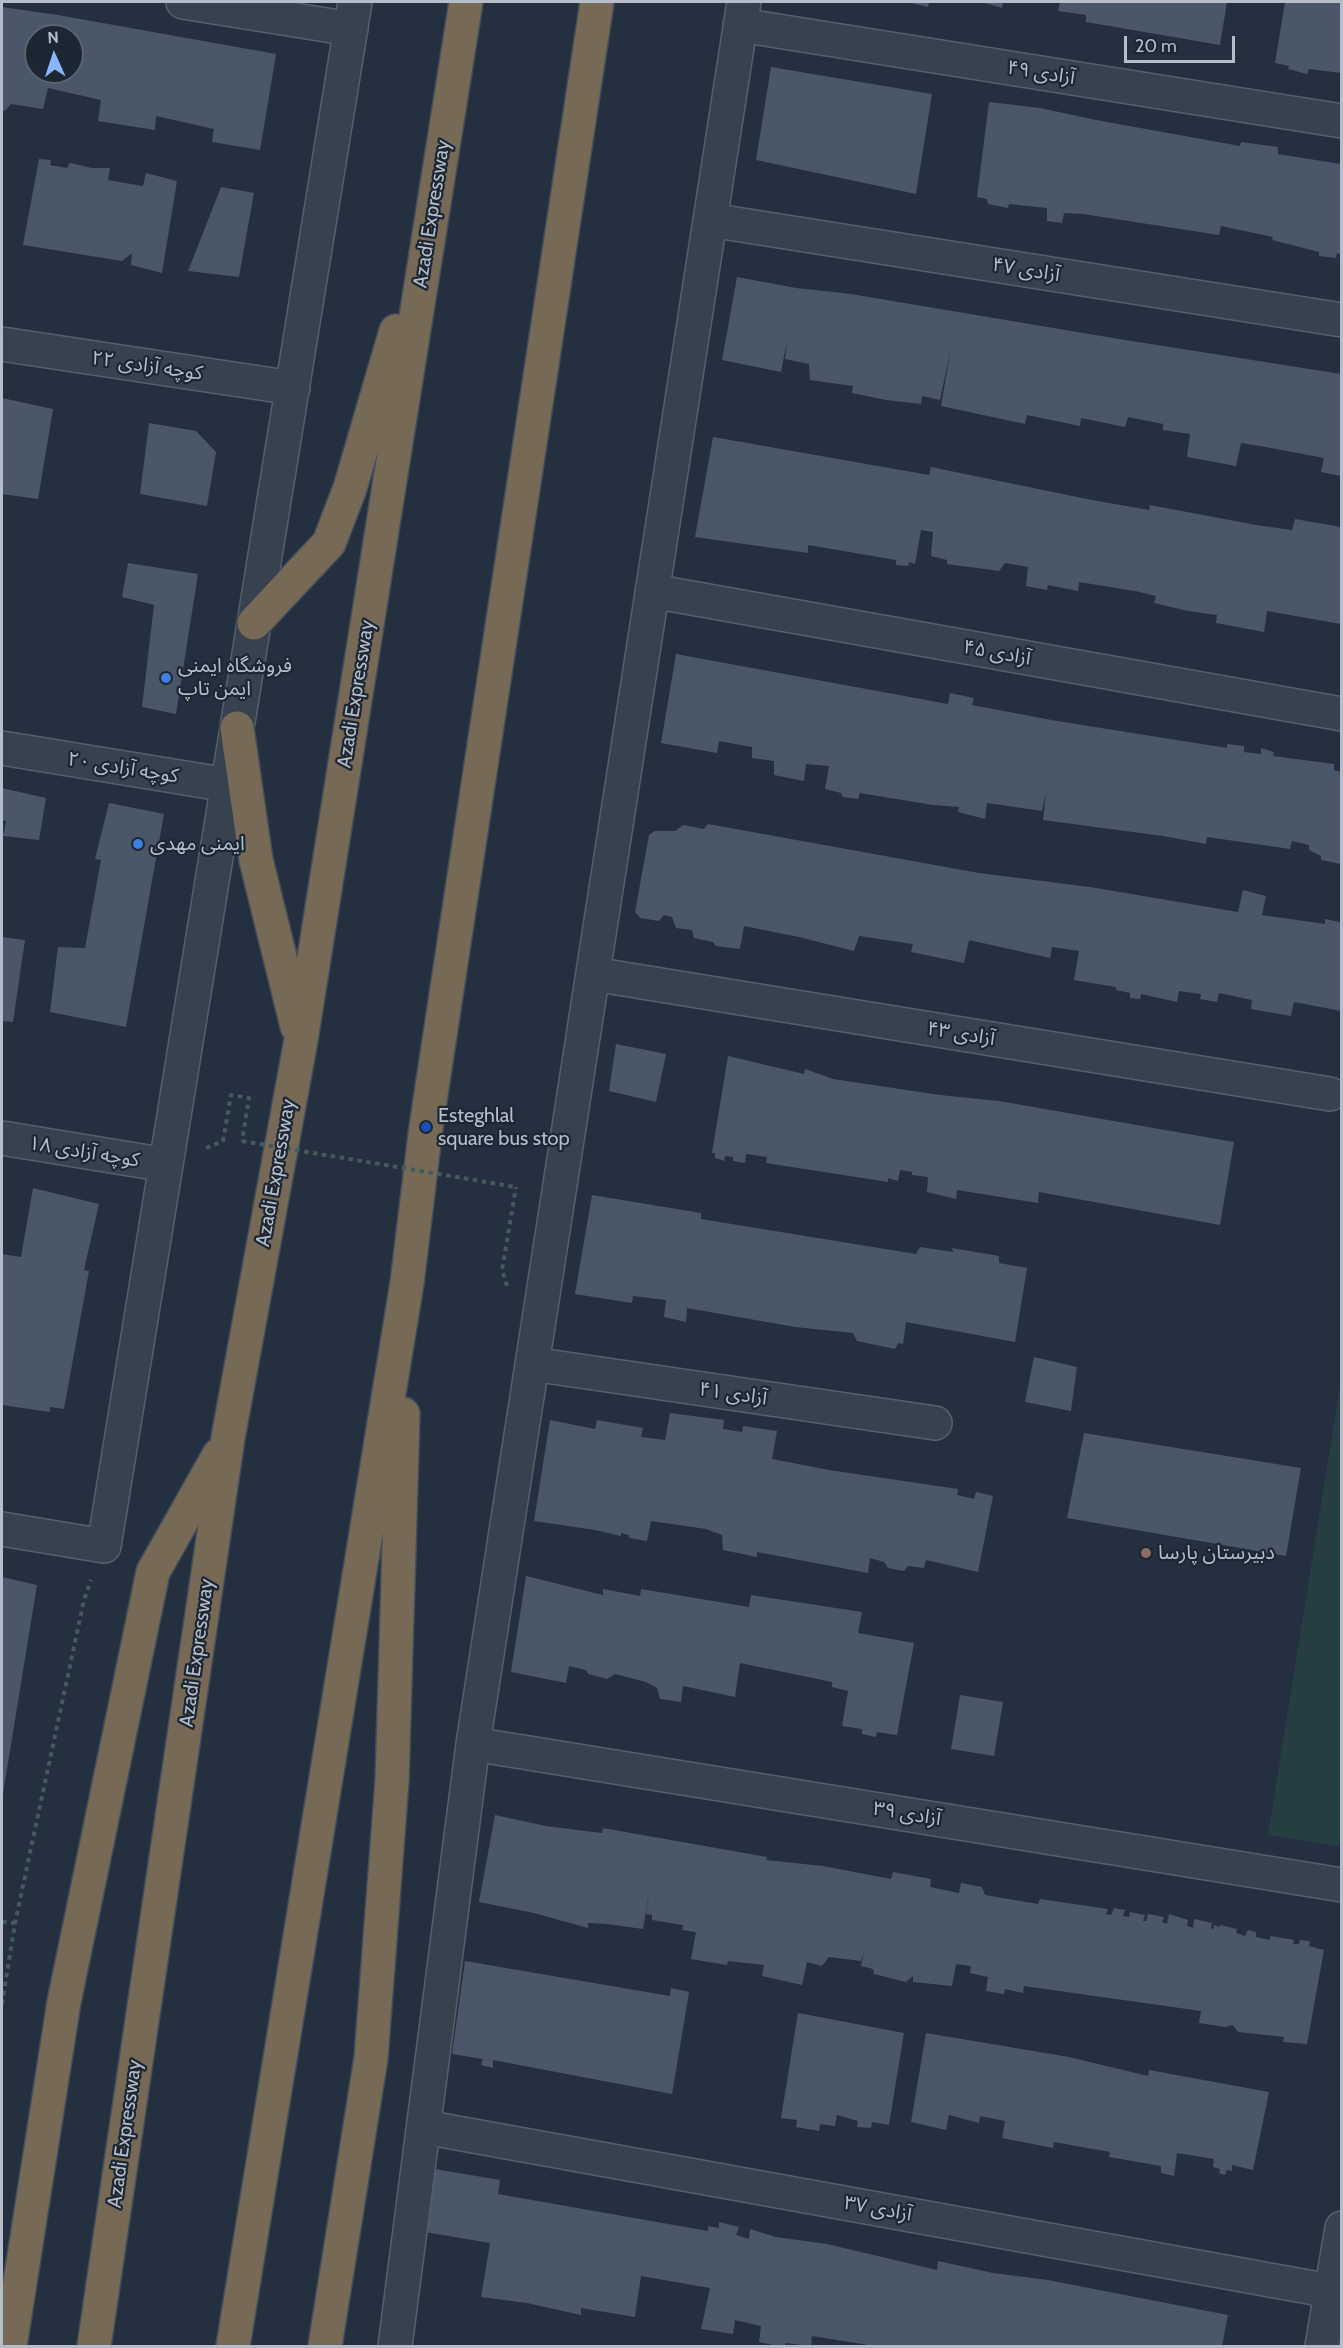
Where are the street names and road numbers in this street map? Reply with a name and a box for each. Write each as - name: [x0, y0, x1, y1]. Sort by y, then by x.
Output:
- street label: ۴۹ آزادی: [1005, 56, 1077, 90]
- street label: Azadi Expressway: [408, 138, 456, 290]
- street label: ۴۷ آزادی: [990, 253, 1062, 287]
- street label: کوچه آزادی ۲۲: [90, 346, 204, 386]
- street label: Azadi Expressway: [332, 618, 380, 770]
- street label: ۴۵ آزادی: [961, 635, 1033, 671]
- street label: کوچه آزادی ۲۰: [66, 747, 180, 789]
- street label: ۴۳ آزادی: [925, 1017, 997, 1051]
- street label: Azadi Expressway: [251, 1097, 301, 1249]
- street label: کوچه آزادی ۱۸: [27, 1131, 141, 1173]
- street label: ۴۱ آزادی: [697, 1377, 769, 1411]
- street label: Azadi Expressway: [175, 1577, 219, 1729]
- street label: ۳۹ آزادی: [871, 1797, 943, 1831]
- street label: Azadi Expressway: [103, 2058, 147, 2210]
- street label: ۳۷ آزادی: [842, 2191, 914, 2227]

